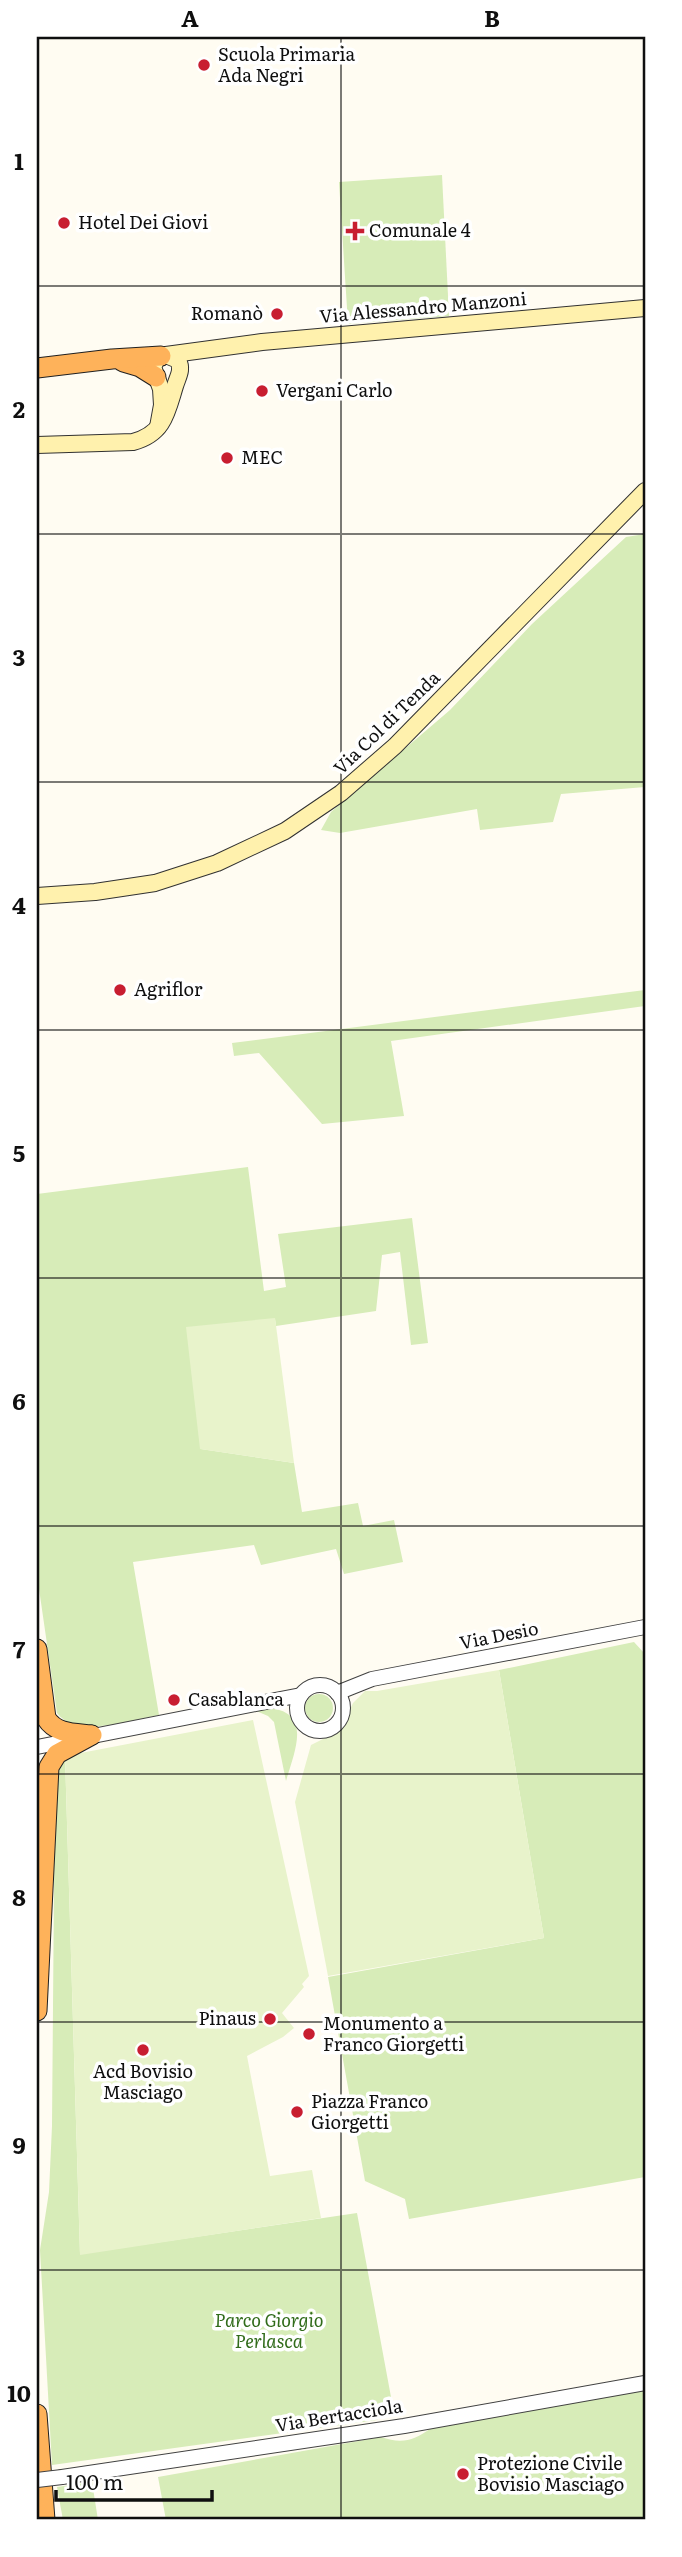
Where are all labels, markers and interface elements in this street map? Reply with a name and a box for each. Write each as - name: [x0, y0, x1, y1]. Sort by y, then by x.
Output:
- text: A: [181, 0, 199, 34]
- text: B: [484, 0, 500, 34]
- place label: Scuola Primaria Ada Negri: [218, 40, 356, 88]
- marker: Scuola Primaria Ada Negri: [196, 57, 212, 73]
- text: 1: [14, 143, 24, 177]
- place label: Hotel Dei Giovi: [78, 208, 208, 235]
- marker: Hotel Dei Giovi: [56, 215, 72, 231]
- place label: Comunale 4: [369, 216, 471, 243]
- marker: Comunale 4: [347, 223, 363, 239]
- street label: Via Alessandro Manzoni: [318, 284, 527, 329]
- place label: Romanò: [191, 299, 263, 326]
- marker: Romanò: [269, 306, 285, 322]
- place label: Vergani Carlo: [276, 376, 393, 403]
- marker: Vergani Carlo: [254, 383, 270, 399]
- text: 2: [13, 391, 25, 425]
- place label: MEC: [241, 443, 283, 470]
- marker: MEC: [219, 450, 235, 466]
- text: 3: [13, 639, 25, 673]
- street label: Via Col di Tenda: [327, 664, 446, 780]
- text: 4: [12, 887, 26, 921]
- place label: Agriflor: [134, 975, 203, 1002]
- marker: Agriflor: [112, 982, 128, 998]
- text: 5: [13, 1135, 25, 1169]
- text: 6: [12, 1383, 26, 1417]
- street label: Via Desio: [457, 1614, 540, 1655]
- text: 7: [13, 1631, 26, 1665]
- place label: Casablanca: [188, 1685, 284, 1712]
- marker: Casablanca: [166, 1692, 182, 1708]
- text: 8: [12, 1879, 26, 1913]
- place label: Pinaus: [198, 2004, 256, 2031]
- place label: Monumento a Franco Giorgetti: [323, 2009, 464, 2057]
- marker: Pinaus: [262, 2011, 278, 2027]
- marker: Monumento a Franco Giorgetti: [301, 2026, 317, 2042]
- marker: Acd Bovisio Masciago: [135, 2042, 151, 2058]
- place label: Acd Bovisio Masciago: [93, 2057, 193, 2105]
- place label: Piazza Franco Giorgetti: [311, 2087, 428, 2135]
- marker: Piazza Franco Giorgetti: [289, 2104, 305, 2120]
- text: 9: [12, 2127, 26, 2161]
- park label: Parco Giorgio Perlasca: [214, 2306, 324, 2354]
- text: 10: [7, 2375, 31, 2409]
- street label: Via Bertacciola: [273, 2391, 405, 2438]
- place label: Protezione Civile Bovisio Masciago: [477, 2449, 624, 2497]
- scale bar: [56, 2459, 212, 2503]
- text: 100 m: [66, 2465, 123, 2496]
- marker: Protezione Civile Bovisio Masciago: [455, 2466, 471, 2482]

